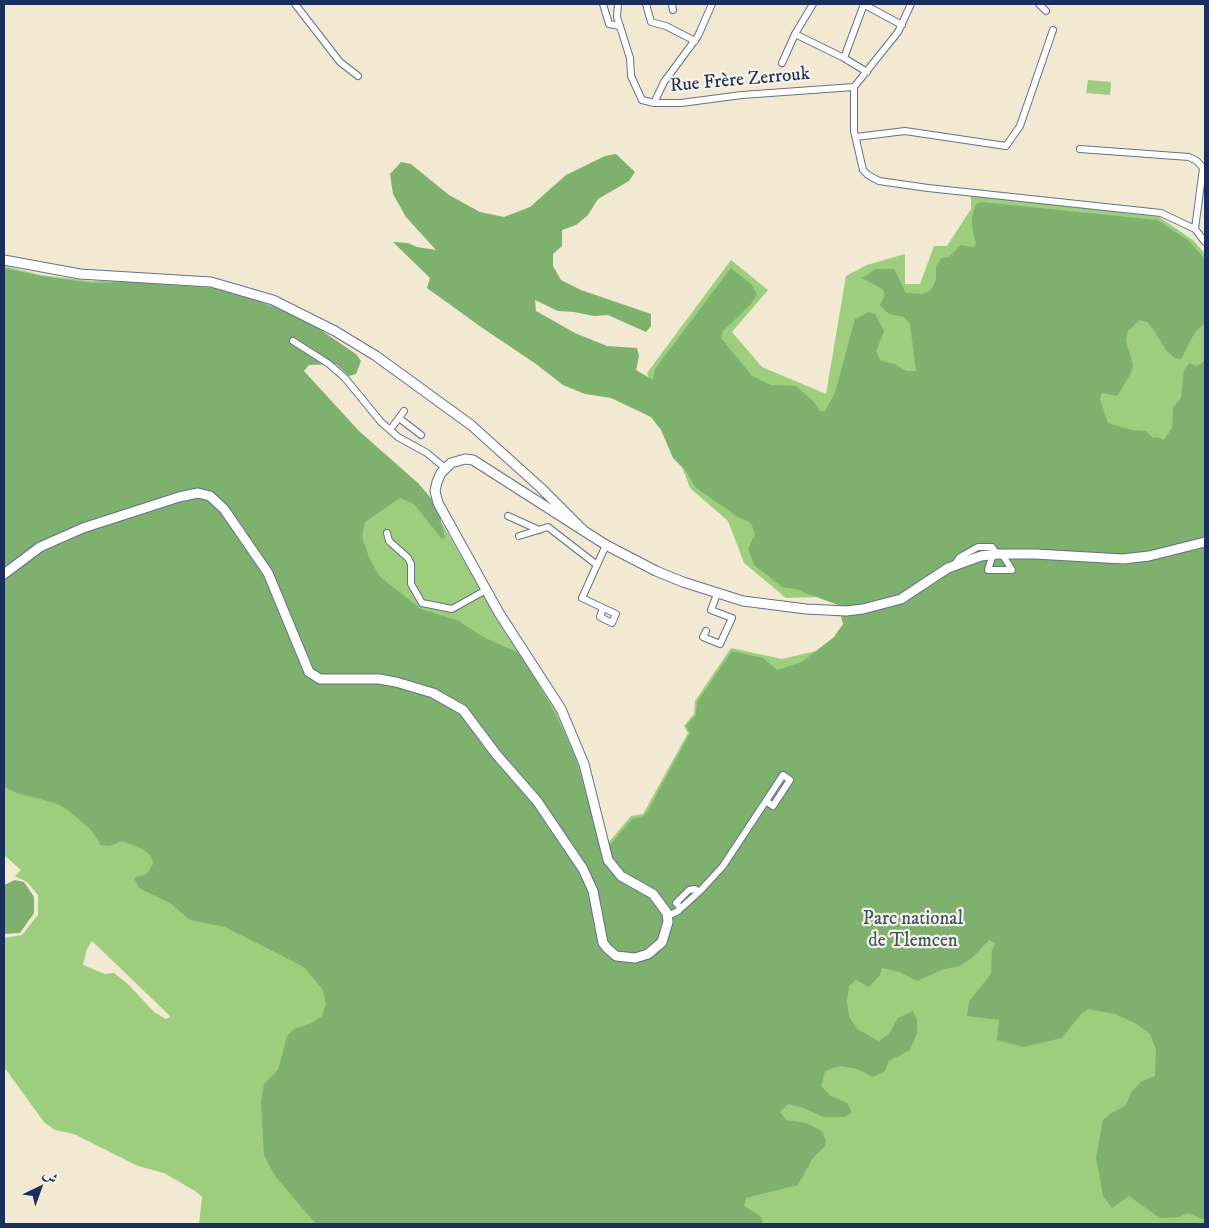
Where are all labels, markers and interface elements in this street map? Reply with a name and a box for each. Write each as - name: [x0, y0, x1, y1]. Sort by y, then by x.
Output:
- street label: Rue Frère Zerrouk: [669, 64, 811, 98]
- park label: Parc national de Tlemcen: [863, 909, 963, 953]
- north arrow: [15, 1163, 65, 1213]
- text: ش: [39, 1166, 61, 1188]

